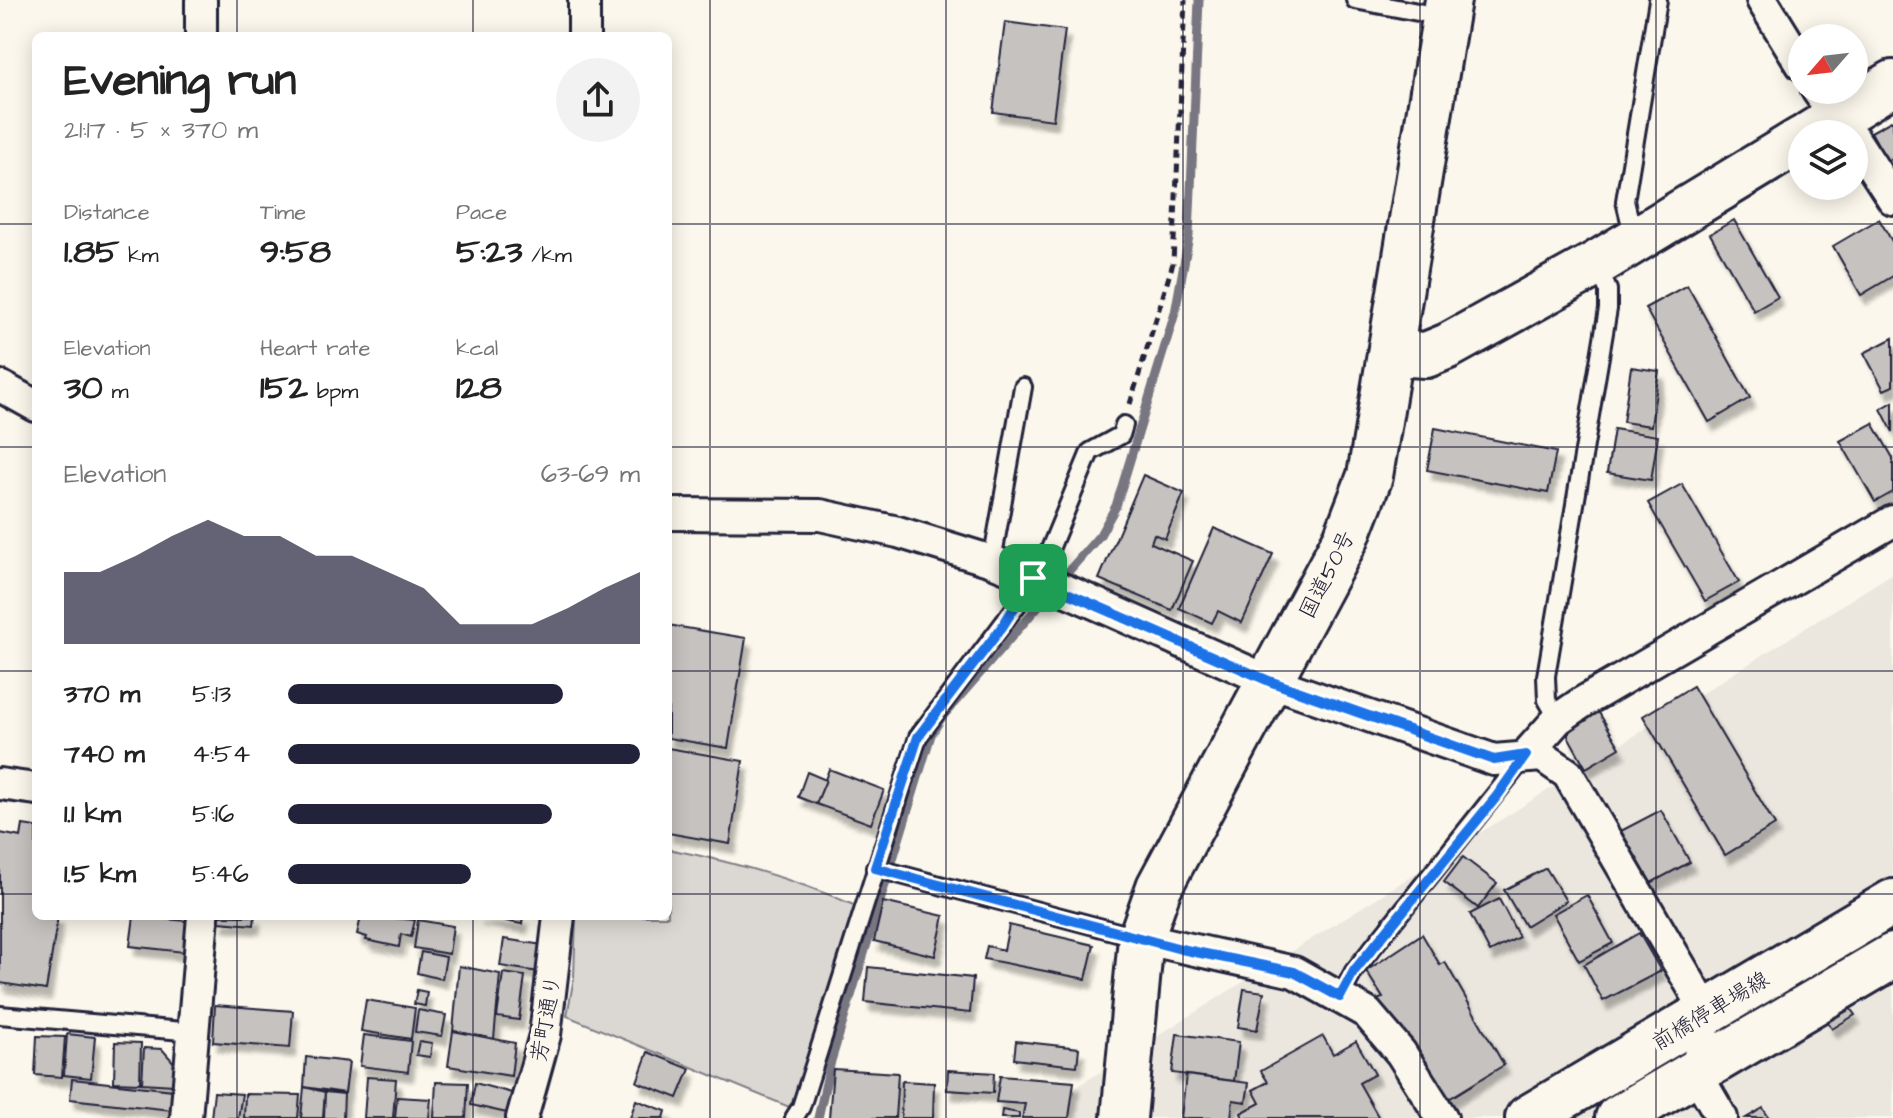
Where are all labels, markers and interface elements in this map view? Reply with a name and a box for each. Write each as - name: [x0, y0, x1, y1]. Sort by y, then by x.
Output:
- north arrow: [1788, 24, 1868, 104]
- map controls: [1788, 24, 1868, 200]
- text: Evening run: [64, 51, 296, 112]
- button: share: [556, 58, 640, 142]
- text: 21:17 · 5 × 370 m: [64, 112, 258, 148]
- button: layers: [1788, 120, 1868, 200]
- text: Distance: [64, 197, 150, 228]
- text: Time: [260, 197, 306, 228]
- text: Pace: [456, 197, 507, 228]
- text: 1.85: [64, 228, 119, 276]
- text: 9:58: [260, 228, 331, 276]
- text: 5:23: [456, 228, 523, 276]
- text: km: [119, 240, 159, 271]
- text: /km: [523, 240, 572, 271]
- text: Elevation: [64, 333, 151, 364]
- text: Heart rate: [260, 333, 370, 364]
- text: kcal: [456, 333, 498, 364]
- text: 30: [64, 364, 103, 412]
- text: 152: [260, 364, 308, 412]
- text: 128: [456, 364, 502, 412]
- text: m: [103, 376, 129, 407]
- text: bpm: [308, 376, 358, 407]
- text: Elevation: [64, 456, 166, 492]
- text: 63–69 m: [541, 456, 640, 492]
- street label: 国道50号: [1292, 525, 1363, 624]
- pin: [999, 544, 1067, 612]
- icon: arrive: [1011, 556, 1055, 600]
- text: 370 m: [64, 676, 140, 712]
- text: 5:13: [192, 676, 231, 712]
- text: 740 m: [64, 736, 145, 772]
- text: 4:54: [192, 736, 250, 772]
- text: 1.1 km: [64, 796, 121, 832]
- text: 5:16: [192, 796, 234, 832]
- text: 1.5 km: [64, 856, 136, 892]
- text: 5:46: [192, 856, 249, 892]
- street label: 前橋停車場線: [1646, 964, 1775, 1059]
- street label: 芳町通り: [524, 972, 569, 1064]

